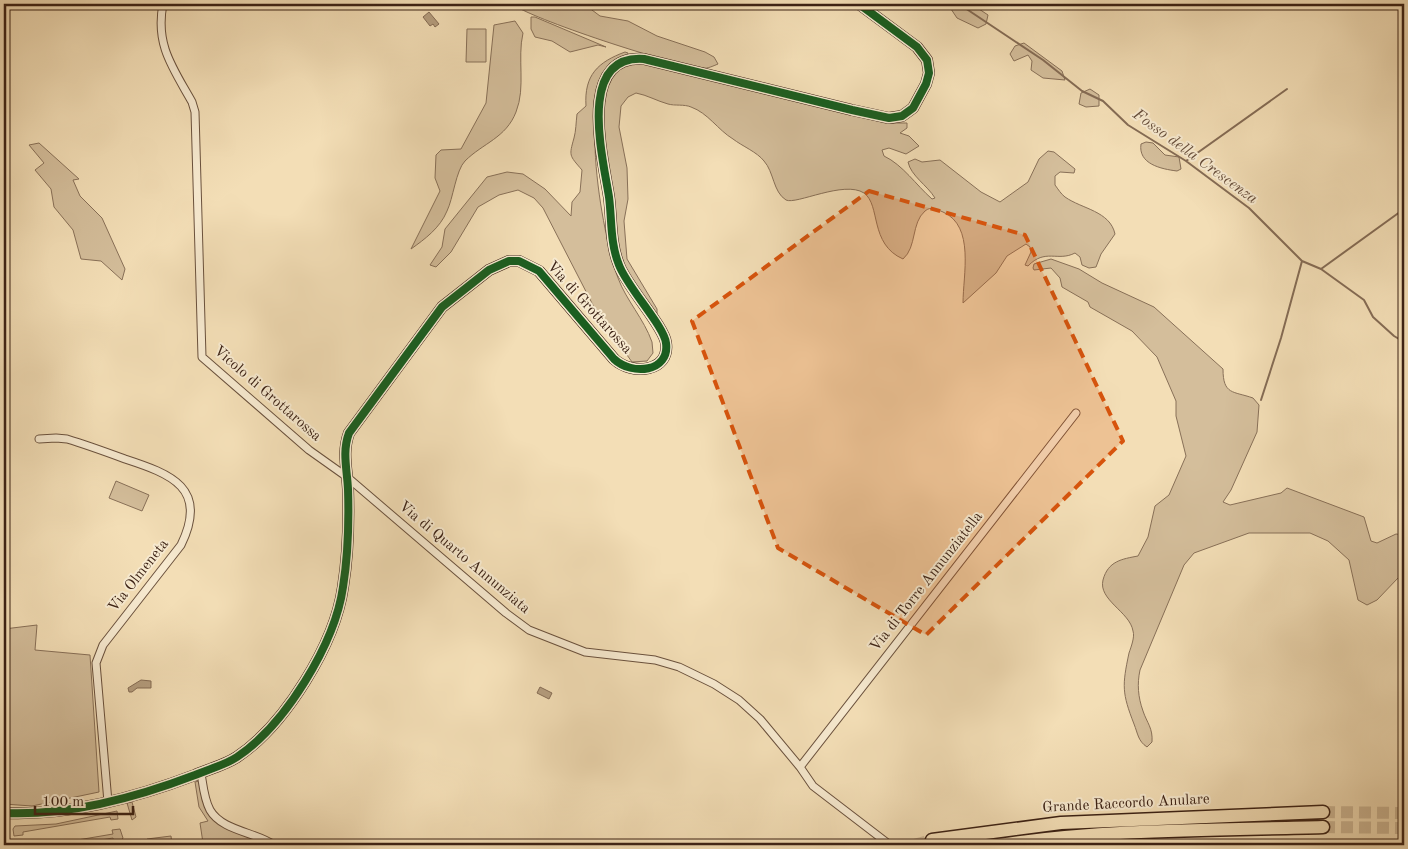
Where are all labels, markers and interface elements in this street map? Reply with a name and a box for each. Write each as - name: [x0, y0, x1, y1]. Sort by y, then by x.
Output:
- water label: Fosso della Crescenza: [1129, 106, 1261, 208]
- street label: Via di Grottarossa: [544, 259, 635, 358]
- street label: Vicolo di Grottarossa: [210, 343, 324, 445]
- street label: Via di Quarto Annunziata: [396, 499, 533, 618]
- street label: Via di Torre Annunziatella: [868, 509, 986, 655]
- street label: Via Olmeneta: [106, 536, 172, 615]
- scale bar: [35, 784, 132, 816]
- street label: Grande Raccordo Anulare: [1042, 792, 1210, 816]
- text: 100 m: [42, 795, 84, 810]

